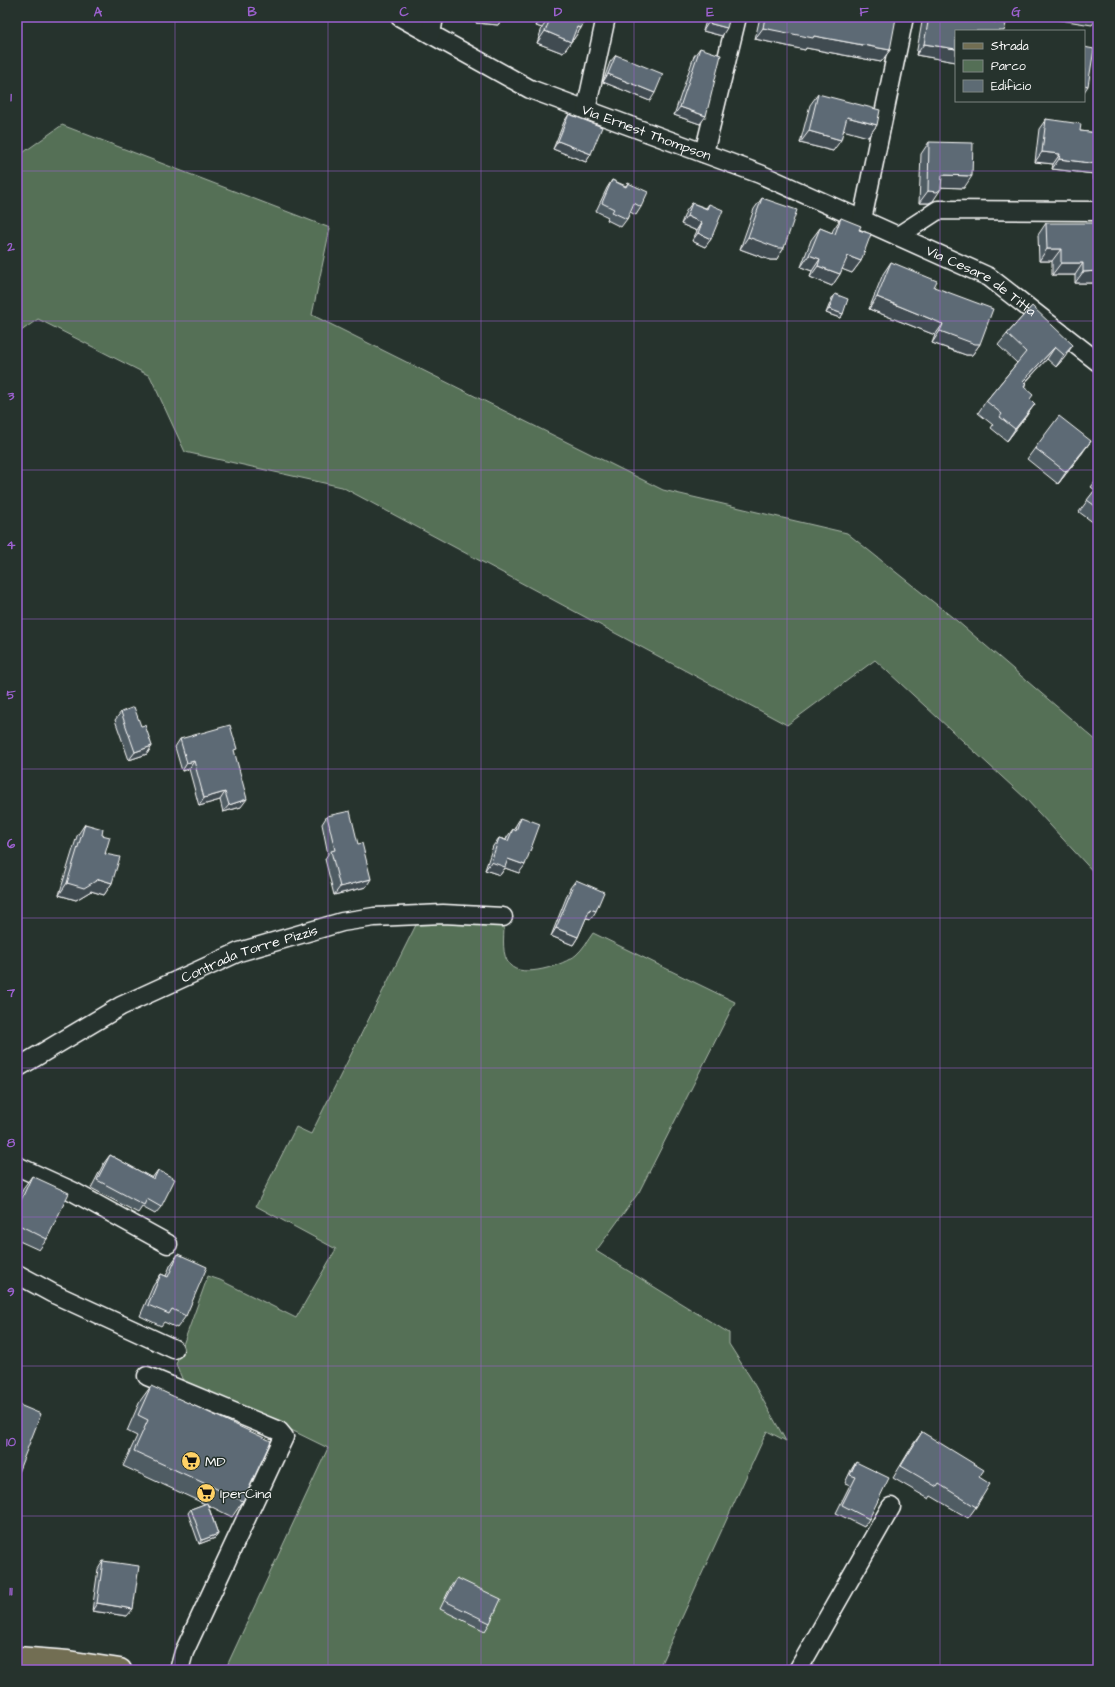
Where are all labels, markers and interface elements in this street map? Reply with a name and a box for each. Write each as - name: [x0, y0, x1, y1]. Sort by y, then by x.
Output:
- text: A: [94, 3, 103, 21]
- text: B: [247, 3, 257, 21]
- text: C: [399, 3, 409, 21]
- text: D: [554, 3, 563, 21]
- text: E: [706, 3, 714, 21]
- text: F: [859, 3, 869, 21]
- text: G: [1011, 3, 1021, 21]
- legend: [955, 30, 1085, 102]
- text: Strada: [991, 38, 1029, 55]
- text: Parco: [991, 58, 1026, 75]
- text: Edificio: [991, 78, 1031, 95]
- text: 1: [10, 88, 12, 106]
- street label: Via Ernest Thompson: [579, 100, 714, 166]
- text: 2: [6, 238, 15, 256]
- street label: Via Cesare de Titta: [923, 241, 1040, 321]
- text: 3: [7, 387, 15, 405]
- text: 4: [7, 536, 16, 554]
- text: 5: [6, 686, 16, 704]
- text: 6: [7, 835, 16, 853]
- street label: Contrada Torre Pizzis: [178, 921, 320, 988]
- text: 7: [6, 984, 16, 1002]
- text: 8: [7, 1134, 16, 1152]
- text: 9: [7, 1283, 15, 1301]
- text: 10: [6, 1433, 17, 1451]
- supermarket icon: MD: [180, 1450, 202, 1472]
- place label: MD: [205, 1452, 226, 1472]
- supermarket icon: IperCina: [195, 1482, 217, 1504]
- place label: IperCina: [220, 1484, 271, 1504]
- text: 11: [9, 1582, 13, 1600]

